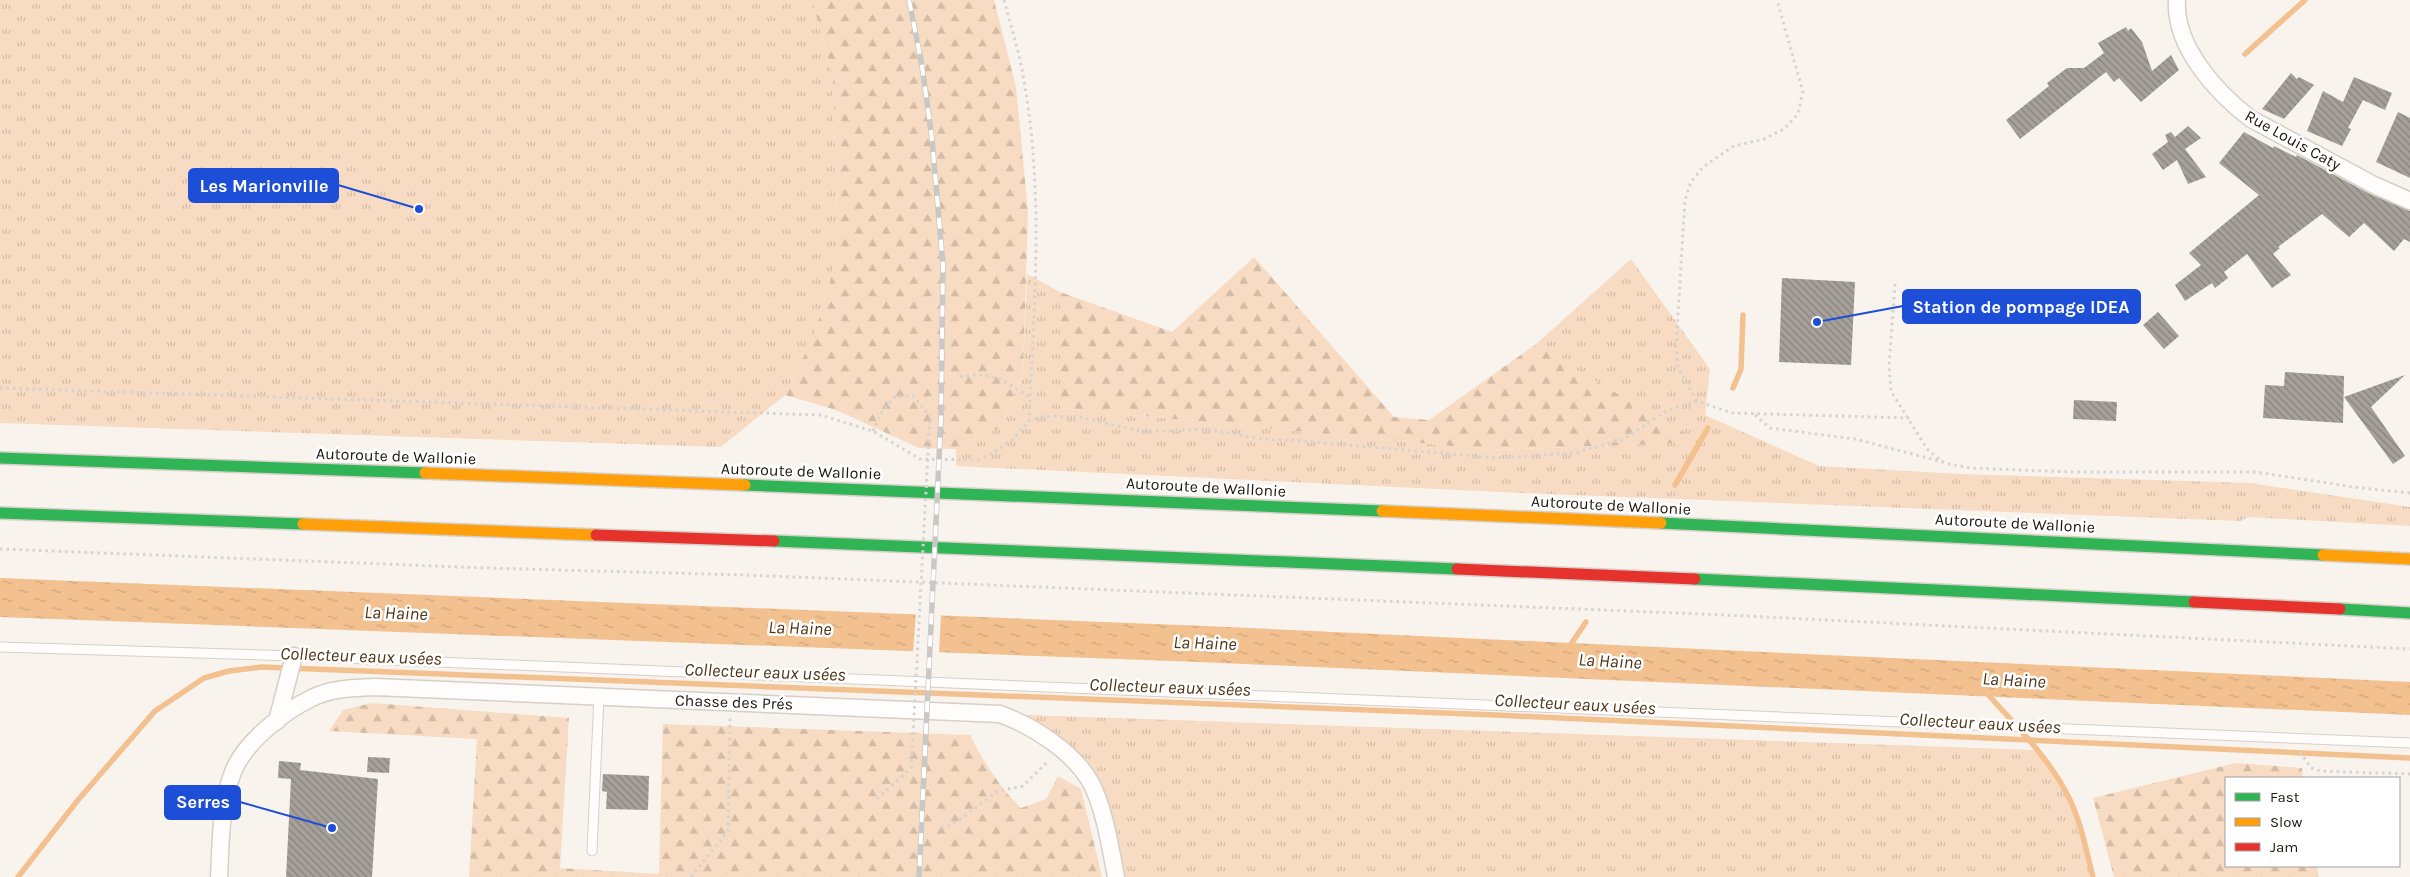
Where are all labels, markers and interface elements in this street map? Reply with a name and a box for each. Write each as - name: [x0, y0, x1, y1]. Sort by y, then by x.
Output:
- street label: Rue Louis Caty: [2242, 106, 2345, 174]
- callout: Les Marionville: [189, 169, 338, 202]
- text: Les Marionville: [200, 175, 328, 197]
- callout: Station de pompage IDEA: [1903, 290, 2140, 323]
- text: Station de pompage IDEA: [1912, 296, 2130, 318]
- street label: Autoroute de Wallonie: [316, 444, 476, 468]
- street label: Autoroute de Wallonie: [721, 459, 881, 483]
- street label: Autoroute de Wallonie: [1125, 473, 1287, 501]
- street label: Autoroute de Wallonie: [1530, 491, 1692, 519]
- street label: Autoroute de Wallonie: [1934, 509, 2096, 537]
- water label: La Haine: [364, 601, 428, 625]
- water label: La Haine: [768, 616, 832, 640]
- water label: La Haine: [1173, 631, 1237, 655]
- water label: Collecteur eaux usées: [280, 642, 442, 670]
- water label: La Haine: [1578, 648, 1642, 674]
- water label: Collecteur eaux usées: [684, 658, 846, 686]
- water label: La Haine: [1982, 667, 2046, 693]
- water label: Collecteur eaux usées: [1089, 673, 1251, 701]
- water label: Collecteur eaux usées: [1494, 689, 1656, 719]
- street label: Chasse des Prés: [675, 690, 793, 714]
- water label: Collecteur eaux usées: [1899, 708, 2061, 738]
- legend: [2225, 777, 2400, 867]
- callout: Serres: [165, 786, 240, 819]
- text: Fast: [2270, 788, 2300, 806]
- text: Serres: [176, 791, 230, 813]
- text: Slow: [2270, 813, 2302, 831]
- text: Jam: [2270, 838, 2298, 856]

